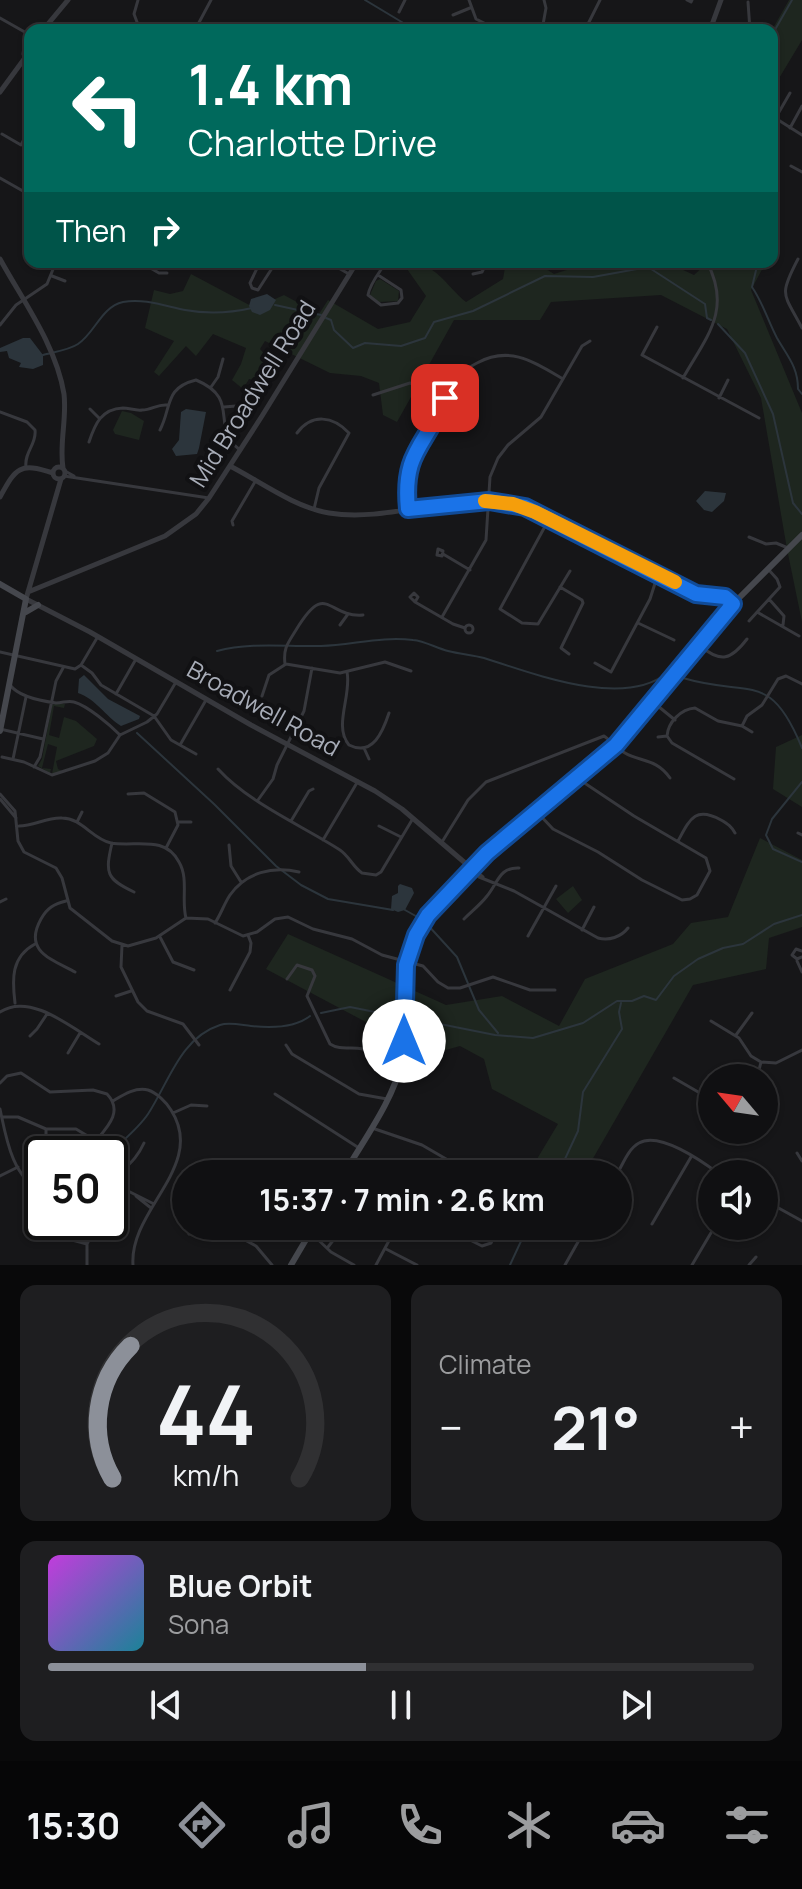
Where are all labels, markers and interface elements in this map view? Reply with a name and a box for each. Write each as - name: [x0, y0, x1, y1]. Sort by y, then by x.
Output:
- text: 1.4 km: [188, 45, 353, 122]
- icon: left: [56, 56, 160, 160]
- text: Charlotte Drive: [188, 118, 437, 167]
- icon: right: [143, 208, 187, 252]
- text: Then: [56, 210, 127, 251]
- street label: Mid Broadwell Road: [181, 293, 323, 493]
- pin: [411, 364, 479, 432]
- icon: arrive: [423, 376, 467, 420]
- street label: Broadwell Road: [182, 652, 346, 763]
- position arrow: [362, 999, 446, 1083]
- north arrow: [698, 1064, 778, 1144]
- map controls: [698, 1064, 778, 1240]
- speed limit sign: 50: [24, 1136, 128, 1240]
- button: sound: [698, 1160, 778, 1240]
- text: 15:37 · 7 min · 2.6 km: [259, 1179, 545, 1220]
- text: Climate: [439, 1346, 531, 1382]
- text: 44: [155, 1356, 256, 1470]
- text: 21°: [551, 1386, 640, 1468]
- text: −: [439, 1397, 463, 1457]
- text: +: [729, 1397, 754, 1457]
- text: km/h: [172, 1456, 239, 1495]
- text: Blue Orbit: [168, 1565, 313, 1606]
- text: Sona: [168, 1606, 229, 1642]
- icon: previous: [144, 1683, 188, 1727]
- icon: pause: [379, 1683, 423, 1727]
- icon: next: [614, 1683, 658, 1727]
- icon: directions: [174, 1797, 230, 1853]
- icon: music: [283, 1797, 339, 1853]
- icon: phone: [392, 1797, 448, 1853]
- icon: climate: [501, 1797, 557, 1853]
- icon: car: [610, 1797, 666, 1853]
- icon: filters: [719, 1797, 775, 1853]
- text: 15:30: [27, 1801, 120, 1850]

